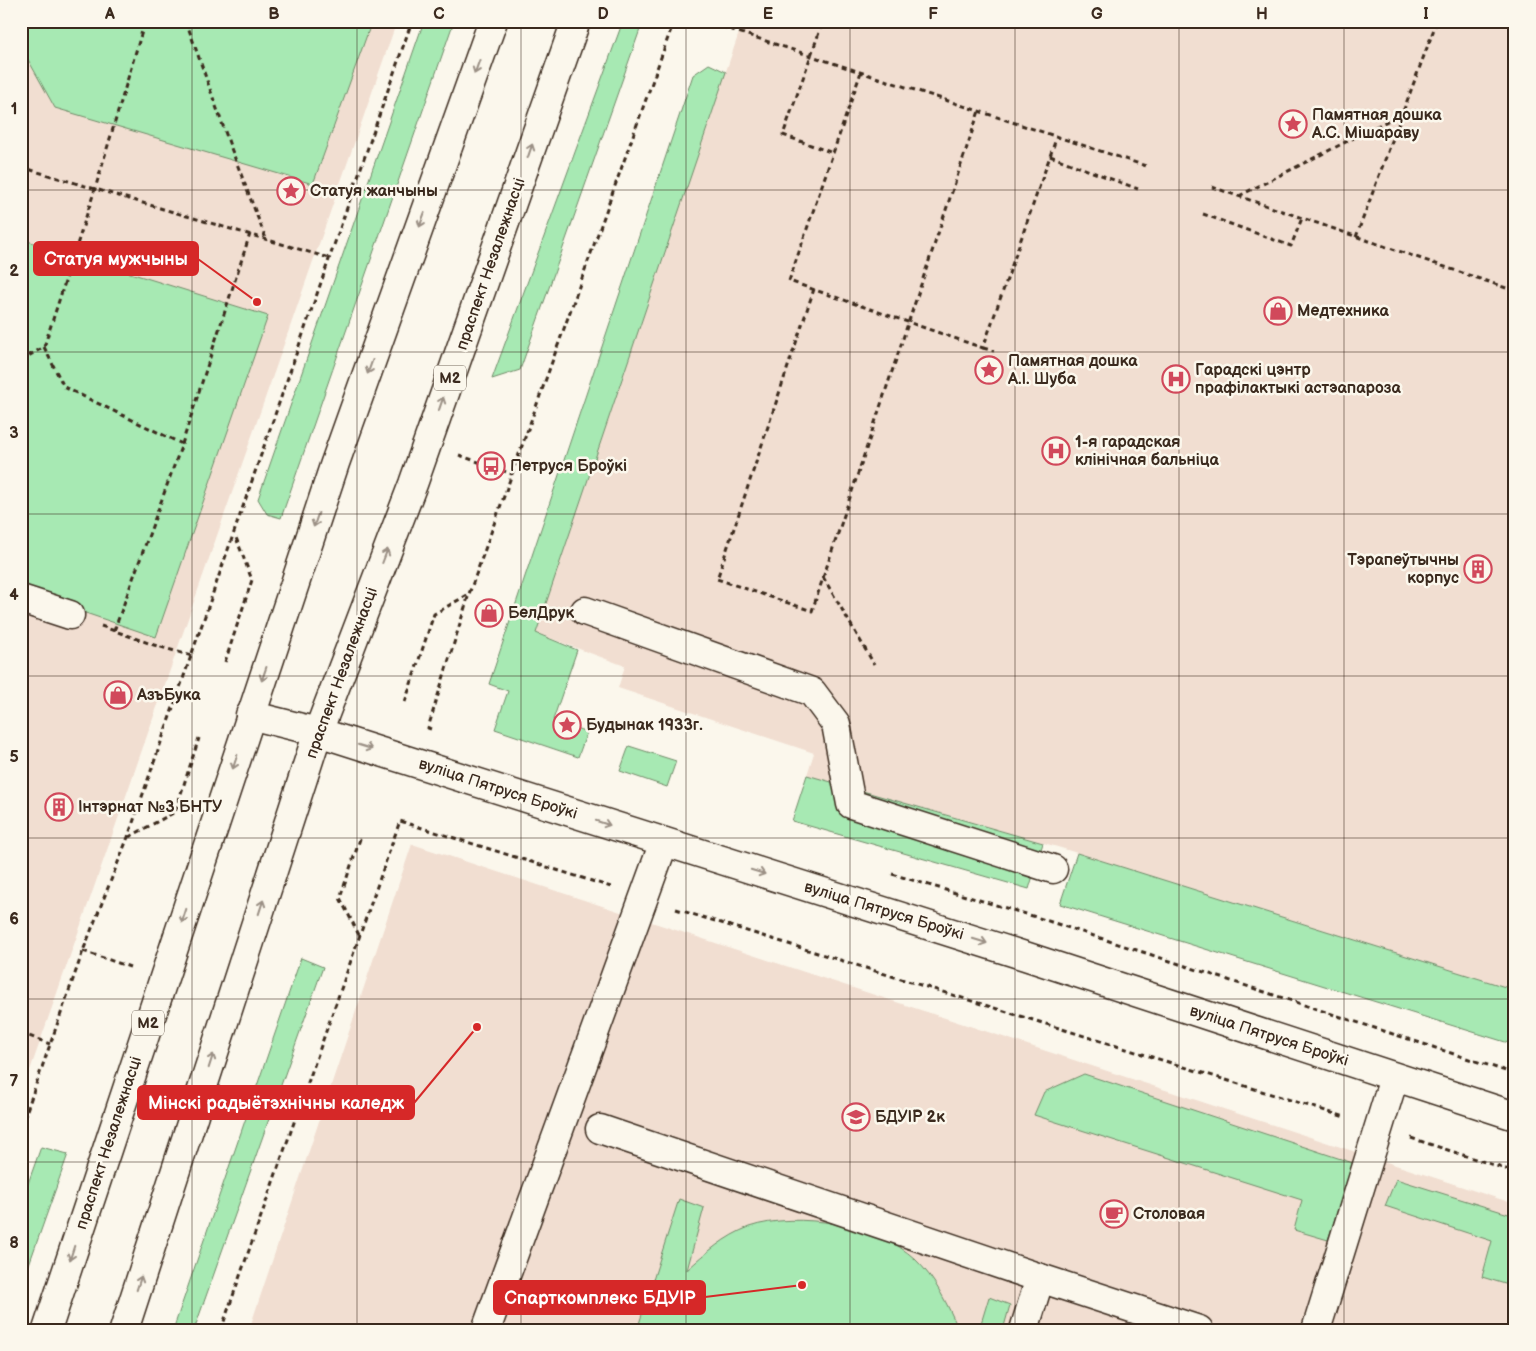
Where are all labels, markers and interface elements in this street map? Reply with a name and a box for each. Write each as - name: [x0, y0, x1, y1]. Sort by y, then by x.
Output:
- text: A: [104, 5, 115, 24]
- text: B: [268, 5, 280, 24]
- text: C: [433, 5, 445, 24]
- text: D: [597, 5, 609, 24]
- text: E: [763, 5, 773, 24]
- text: F: [928, 5, 938, 24]
- text: G: [1091, 5, 1103, 24]
- text: H: [1256, 5, 1268, 24]
- text: I: [1423, 5, 1429, 24]
- one-way arrow: [472, 59, 481, 74]
- text: 1: [11, 100, 17, 119]
- place label: Памятная дошка А.С. Мішараву: [1311, 106, 1442, 143]
- place icon: Памятная дошка А.С. Мішараву: [1278, 109, 1308, 139]
- one-way arrow: [526, 144, 536, 160]
- street label: праспект Незалежнасці: [453, 175, 529, 353]
- place icon: Статуя жанчыны: [276, 176, 306, 206]
- place label: Статуя жанчыны: [310, 182, 438, 201]
- one-way arrow: [417, 212, 426, 227]
- callout: Статуя мужчыны: [34, 242, 198, 275]
- text: Статуя мужчыны: [44, 249, 188, 270]
- text: 2: [9, 262, 19, 281]
- shop icon: Медтехника: [1263, 296, 1293, 326]
- place label: Медтехника: [1297, 302, 1389, 321]
- place label: Памятная дошка А.І. Шуба: [1007, 352, 1138, 389]
- place icon: Памятная дошка А.І. Шуба: [974, 355, 1004, 385]
- one-way arrow: [365, 358, 374, 374]
- place label: Гарадскі цэнтр прафілактыкі астэапароза: [1195, 361, 1401, 398]
- hospital icon: Гарадскі цэнтр прафілактыкі астэапароза: [1161, 364, 1191, 394]
- road number: М2: [434, 366, 466, 390]
- one-way arrow: [437, 396, 446, 412]
- text: 3: [9, 424, 19, 443]
- place label: 1-я гарадская клінічная бальніца: [1075, 433, 1219, 470]
- hospital icon: 1-я гарадская клінічная бальніца: [1041, 436, 1071, 466]
- bus stop icon: Петруся Броўкі: [476, 451, 506, 481]
- place label: Петруся Броўкі: [510, 457, 627, 476]
- one-way arrow: [311, 512, 320, 527]
- one-way arrow: [381, 549, 390, 564]
- place label: Тэрапеўтычны корпус: [1347, 551, 1459, 588]
- building icon: Тэрапеўтычны корпус: [1463, 554, 1493, 584]
- street label: праспект Незалежнасці: [302, 585, 382, 761]
- text: 4: [9, 586, 19, 605]
- shop icon: БелДрук: [474, 598, 504, 628]
- place label: БелДрук: [508, 604, 574, 623]
- one-way arrow: [259, 666, 268, 681]
- shop icon: АзъБука: [103, 680, 133, 710]
- place label: АзъБука: [136, 686, 201, 705]
- place icon: Будынак 1933г.: [552, 710, 582, 740]
- place label: Будынак 1933г.: [586, 716, 703, 735]
- one-way arrow: [356, 743, 372, 752]
- text: 5: [9, 748, 19, 767]
- one-way arrow: [230, 753, 239, 769]
- street label: вуліца Пятруся Броўкі: [416, 754, 580, 824]
- building icon: Інтэрнат №3 БНТУ: [44, 792, 74, 822]
- place label: Інтэрнат №3 БНТУ: [78, 798, 222, 817]
- one-way arrow: [595, 818, 611, 828]
- one-way arrow: [750, 867, 766, 877]
- street label: вуліца Пятруся Броўкі: [802, 878, 966, 944]
- one-way arrow: [257, 899, 267, 915]
- one-way arrow: [178, 908, 188, 924]
- text: 6: [9, 910, 19, 929]
- one-way arrow: [971, 937, 987, 947]
- street label: вуліца Пятруся Броўкі: [1187, 1001, 1351, 1071]
- road number: М2: [132, 1010, 164, 1036]
- street label: праспект Незалежнасці: [72, 1054, 146, 1232]
- one-way arrow: [207, 1054, 216, 1070]
- text: 7: [10, 1072, 19, 1091]
- callout: Мінскі радыётэхнічны каледж: [138, 1086, 414, 1119]
- text: Мінскі радыётэхнічны каледж: [148, 1093, 405, 1114]
- school or university icon: БДУІР 2к: [841, 1102, 871, 1132]
- place label: БДУІР 2к: [875, 1108, 945, 1127]
- cafe icon: Столовая: [1099, 1199, 1129, 1229]
- place label: Столовая: [1133, 1205, 1205, 1224]
- text: 8: [9, 1234, 19, 1253]
- one-way arrow: [67, 1245, 77, 1261]
- one-way arrow: [135, 1276, 144, 1292]
- callout: Спарткомплекс БДУІР: [494, 1281, 705, 1314]
- text: Спарткомплекс БДУІР: [504, 1288, 696, 1309]

